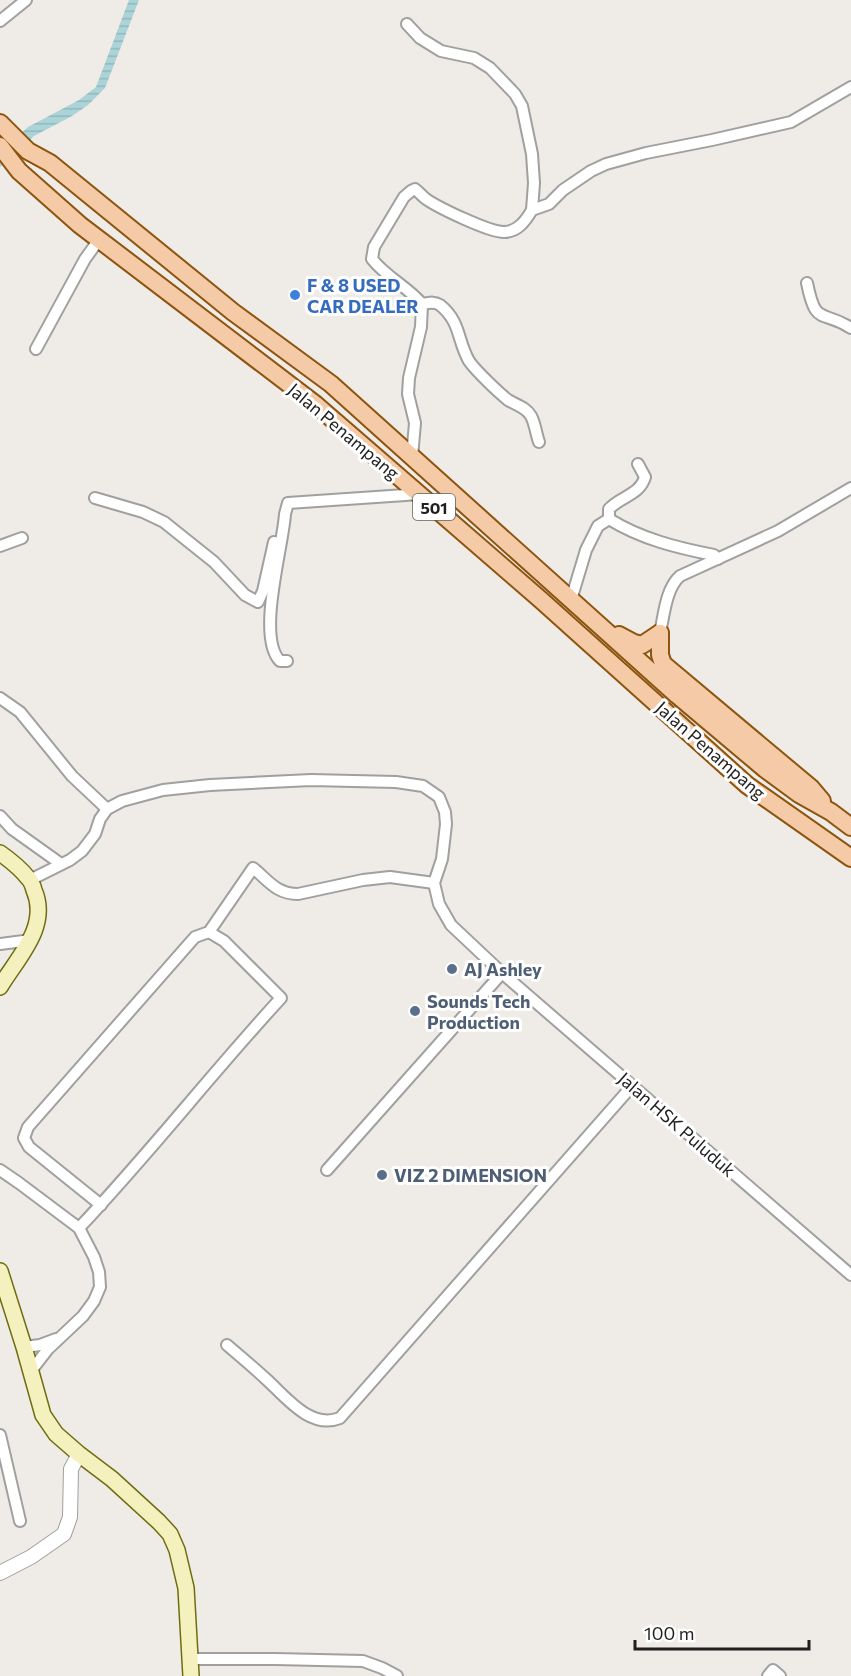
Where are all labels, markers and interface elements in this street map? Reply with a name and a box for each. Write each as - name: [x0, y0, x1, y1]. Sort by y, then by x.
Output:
- place label: F & 8 USED CAR DEALER: [307, 274, 419, 317]
- marker: F & 8 USED CAR DEALER: [288, 288, 302, 302]
- street label: Jalan Penampang: [284, 378, 404, 484]
- road number: 501: [413, 494, 455, 520]
- street label: Jalan Penampang: [652, 696, 771, 804]
- place label: AJ Ashley: [464, 958, 542, 980]
- marker: AJ Ashley: [445, 962, 459, 976]
- place label: Sounds Tech Production: [427, 990, 531, 1033]
- marker: Sounds Tech Production: [408, 1004, 422, 1018]
- street label: Jalan HSK Puluduk: [614, 1067, 740, 1181]
- place label: VIZ 2 DIMENSION: [394, 1164, 547, 1186]
- marker: VIZ 2 DIMENSION: [375, 1168, 389, 1182]
- scale bar: [635, 1613, 809, 1651]
- text: 100 m: [644, 1622, 694, 1644]

